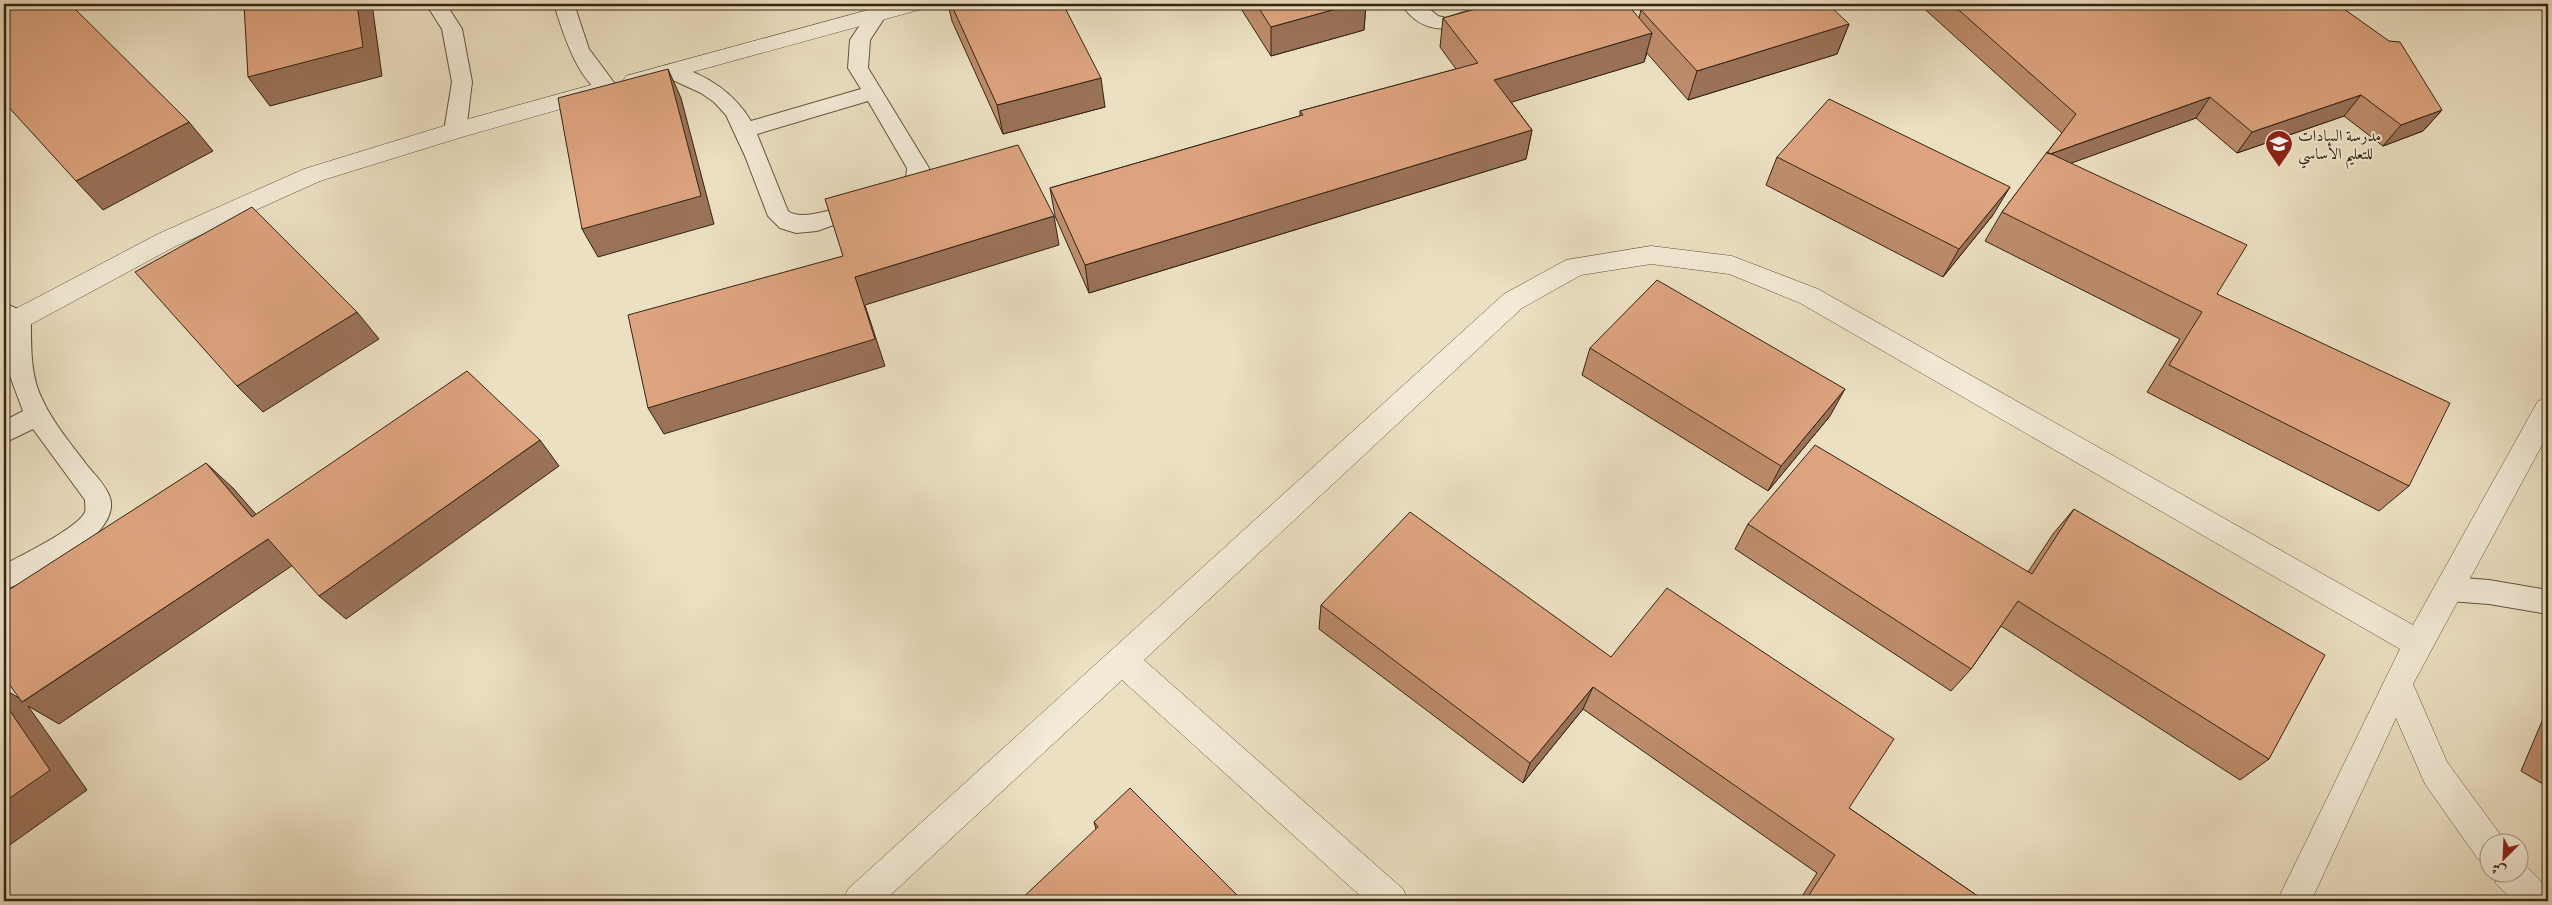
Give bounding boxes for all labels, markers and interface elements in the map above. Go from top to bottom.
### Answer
place label: مدرسة السادات للتعليم الأساسي [2298,126,2381,170]
school or university icon: مدرسة السادات للتعليم الأساسي [2264,129,2294,168]
north arrow [2480,832,2530,882]
text: ش [2489,859,2509,880]

